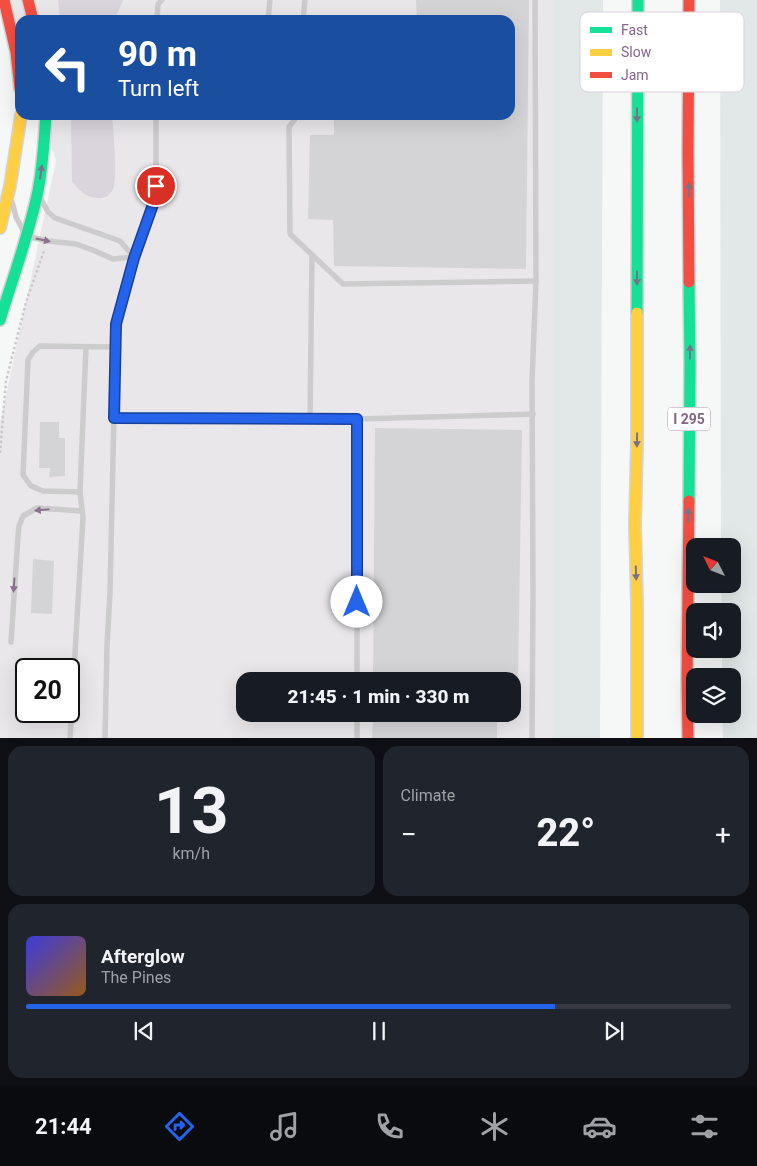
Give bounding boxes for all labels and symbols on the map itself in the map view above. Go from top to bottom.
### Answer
legend [580,12,744,92]
text: Fast [621,22,648,38]
text: Slow [621,44,652,60]
text: Jam [621,67,649,83]
one-way arrow [633,107,641,123]
one-way arrow [37,164,45,180]
pin [135,165,177,207]
one-way arrow [685,182,693,198]
one-way arrow [35,236,51,244]
one-way arrow [633,270,641,286]
one-way arrow [686,344,694,360]
road number: I 295 [668,408,710,430]
one-way arrow [633,432,641,448]
one-way arrow [33,506,49,514]
one-way arrow [684,507,692,523]
north arrow [686,538,741,592]
one-way arrow [632,565,640,581]
position arrow [330,575,382,627]
one-way arrow [10,577,18,593]
speed limit sign: 20 [15,658,80,723]

